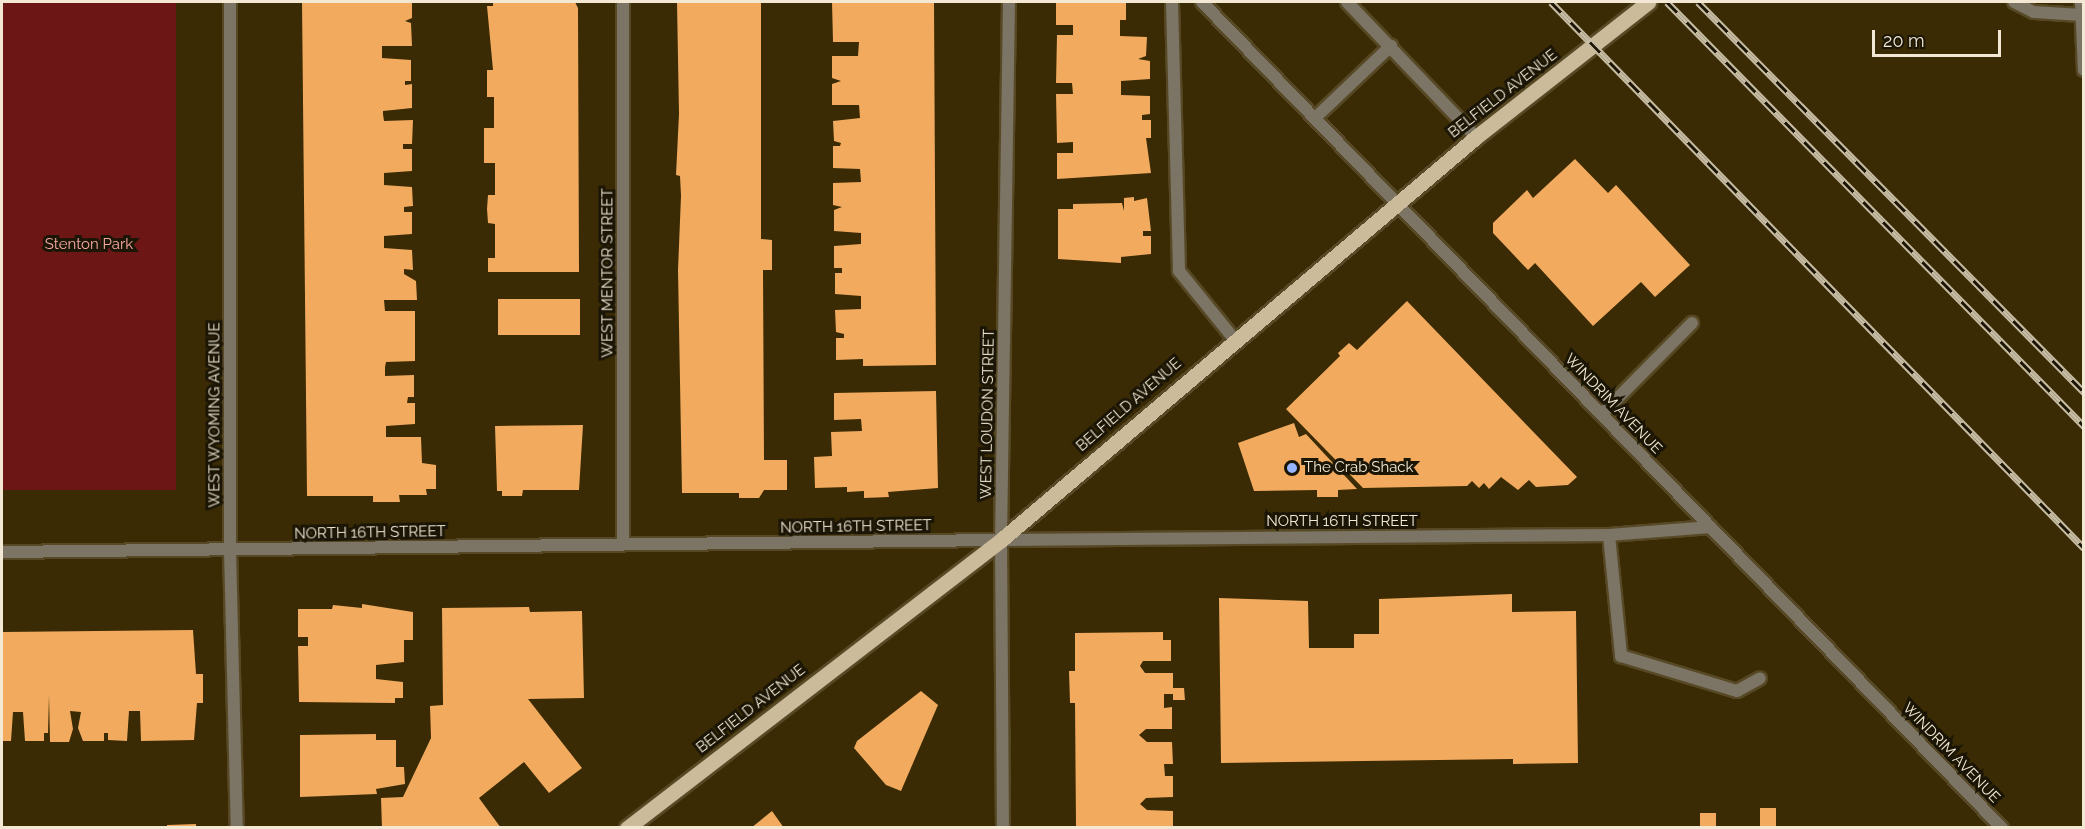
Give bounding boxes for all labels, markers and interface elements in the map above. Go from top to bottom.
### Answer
scale bar [1875,18,2004,56]
text: 20 m [1883,30,1925,51]
street label: BELFIELD AVENUE [1445,46,1561,142]
street label: WEST MENTOR STREET [599,188,617,358]
park label: Stenton Park [45,236,133,254]
street label: WEST WYOMING AVENUE [206,322,224,508]
street label: WEST LOUDON STREET [978,329,998,499]
street label: WINDRIM AVENUE [1560,350,1666,458]
street label: BELFIELD AVENUE [1073,354,1185,456]
place label: The Crab Shack [1304,459,1414,477]
marker: The Crab Shack [1285,461,1299,475]
street label: NORTH 16TH STREET [1266,513,1418,531]
street label: NORTH 16TH STREET [780,517,932,537]
street label: NORTH 16TH STREET [294,523,446,543]
street label: BELFIELD AVENUE [693,661,809,757]
street label: WINDRIM AVENUE [1898,699,2004,807]

